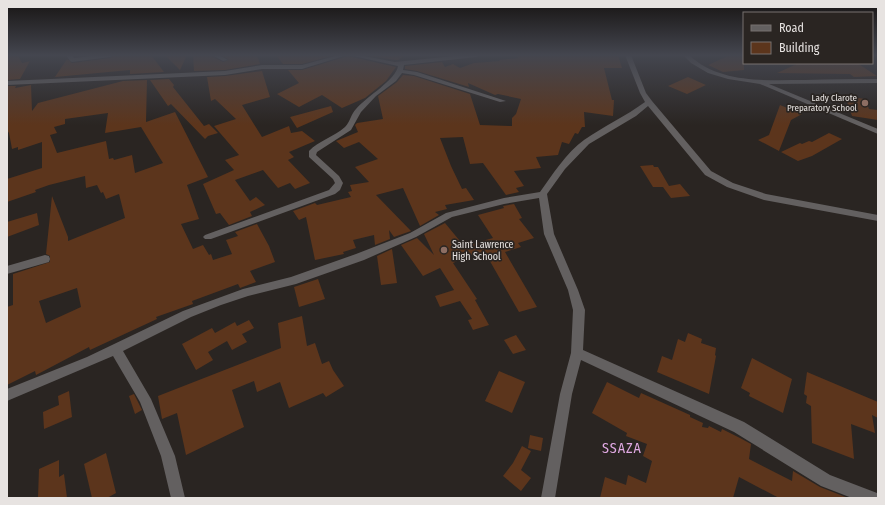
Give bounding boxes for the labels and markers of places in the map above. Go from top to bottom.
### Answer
place label: Lady Clarote Preparatory School [787,93,858,113]
marker: Lady Clarote Preparatory School [860,98,870,108]
place label: Saint Lawrence High School [452,239,514,263]
marker: Saint Lawrence High School [439,245,449,255]

